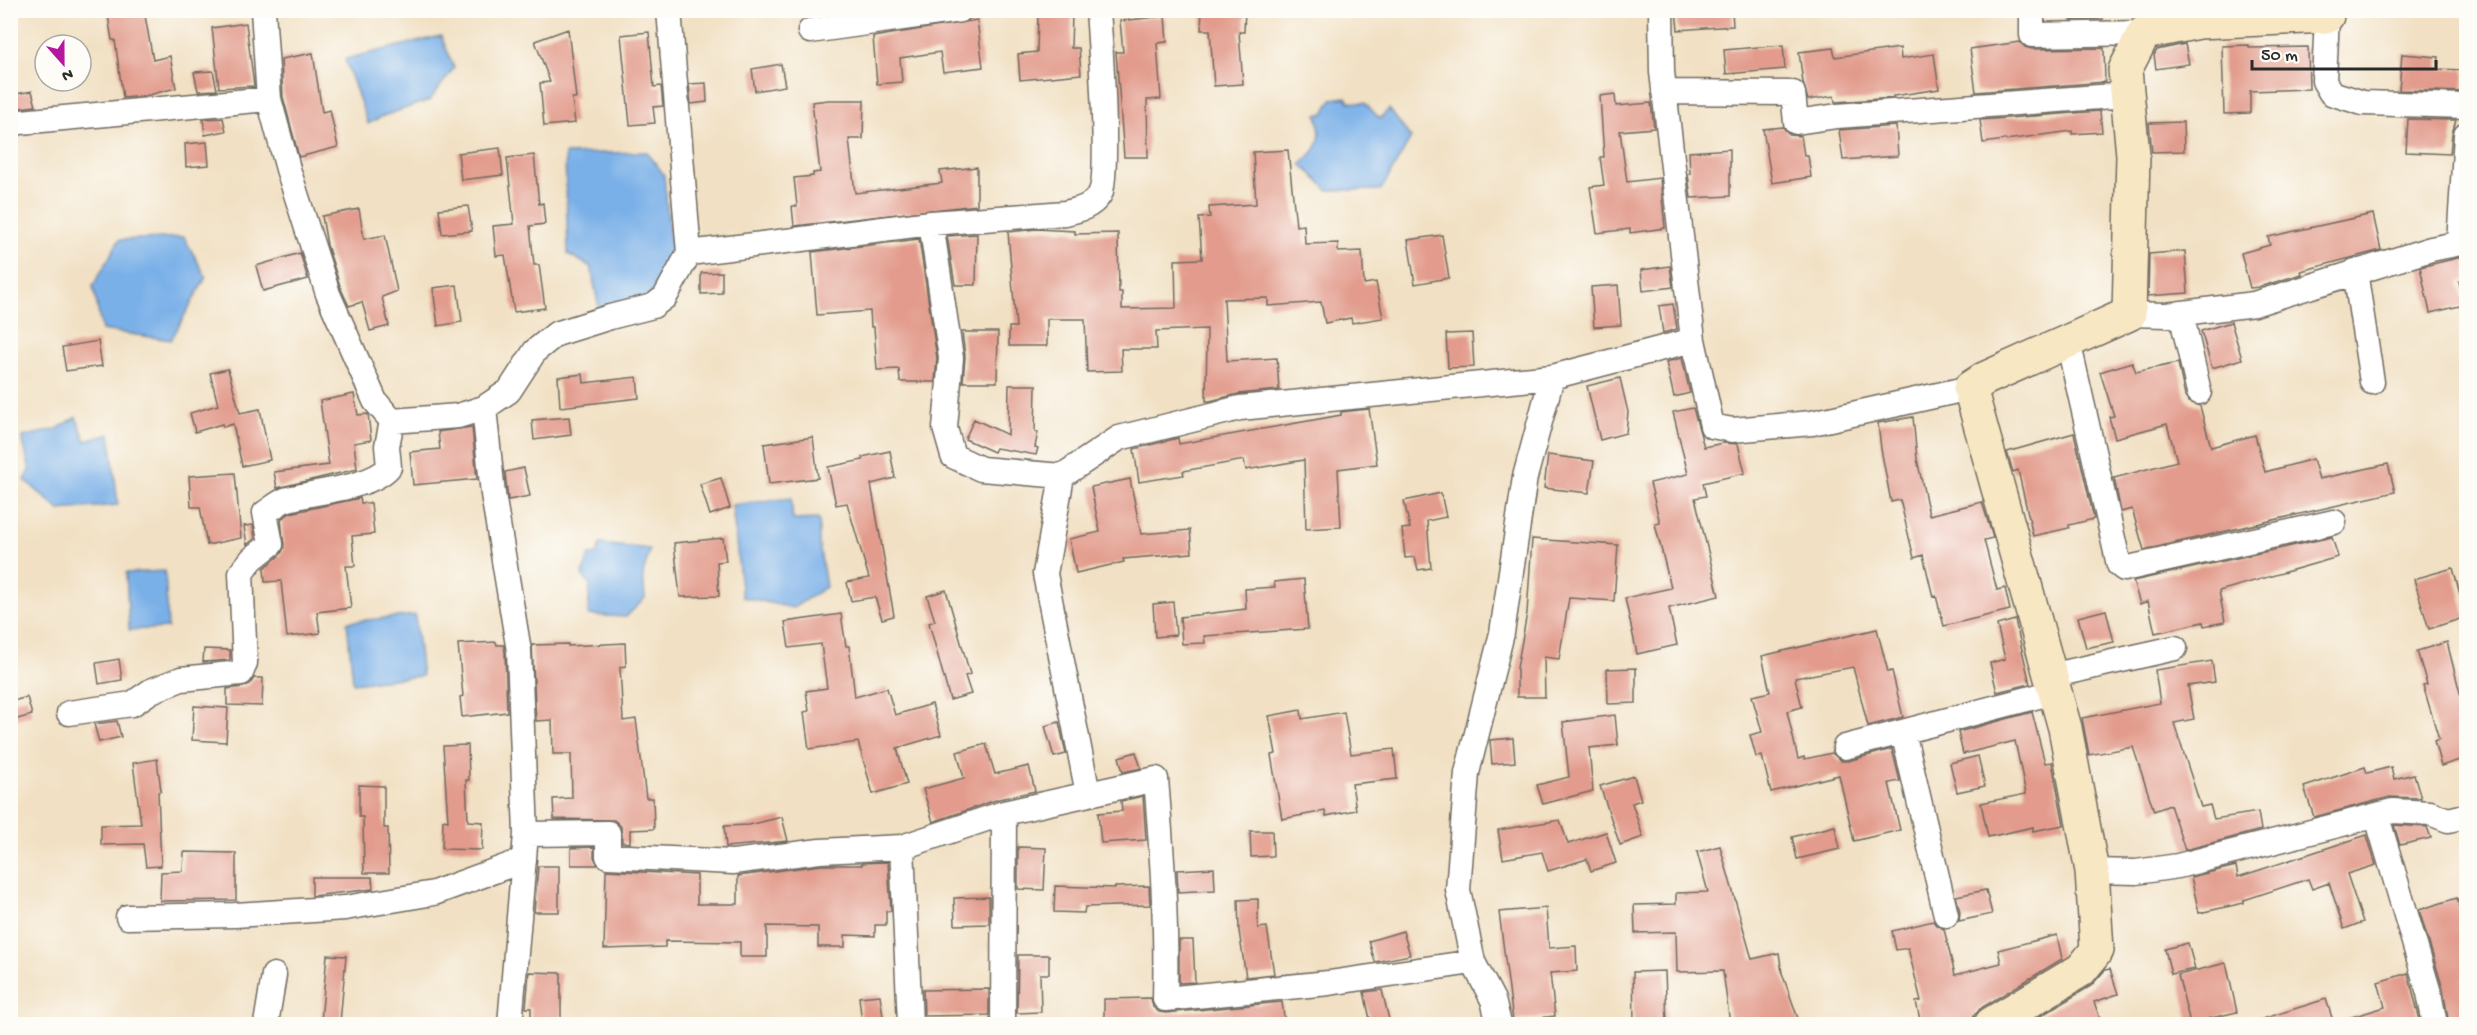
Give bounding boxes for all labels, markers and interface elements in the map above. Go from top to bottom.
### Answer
north arrow [33,33,93,93]
scale bar [2252,33,2436,71]
text: 50 m [2261,46,2298,67]
text: N [58,63,75,85]

